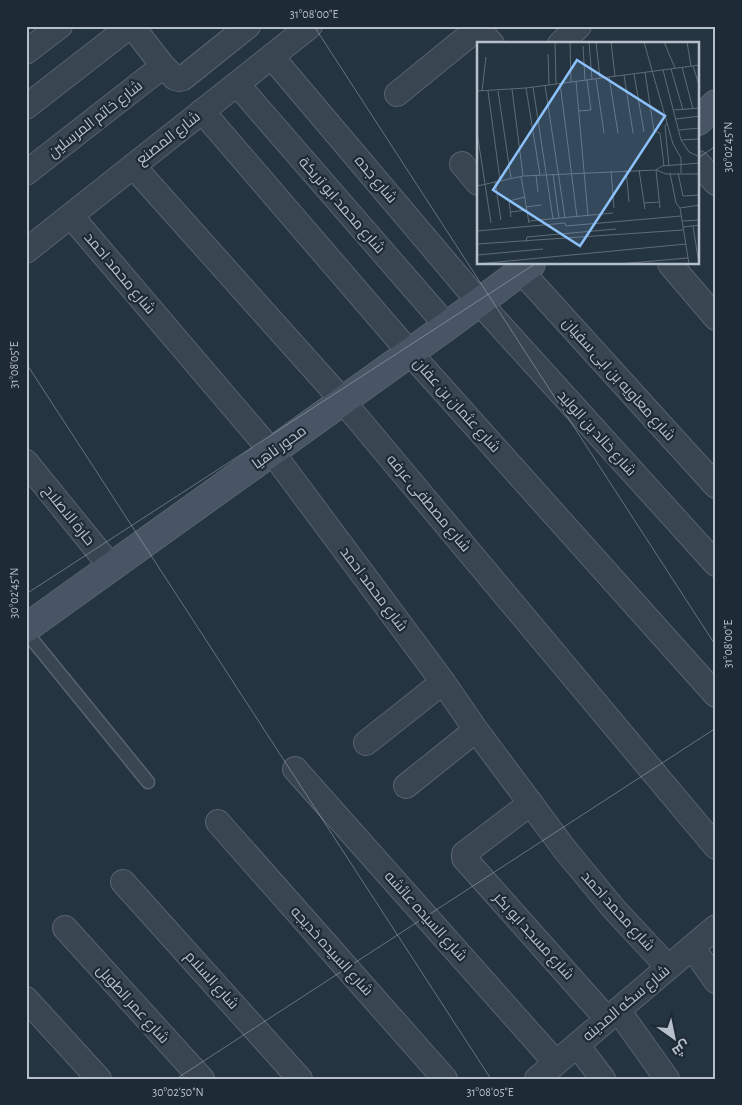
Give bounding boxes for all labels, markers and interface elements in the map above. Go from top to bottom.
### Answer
text: 31°08'00"E [290,8,338,20]
inset map [477,42,700,265]
street label: شارع خاتم المرسلين [45,77,147,163]
street label: شارع المصنع [133,108,205,170]
text: 30°02'45"N [722,122,734,172]
street label: شارع جده [349,152,400,208]
street label: شارع محمد ابو تريكة [294,154,388,258]
street label: شارع محمد احمد [79,229,159,319]
street label: شارع معاويه بن ابى سفيان [557,314,678,446]
text: 31°08'05"E [8,341,20,389]
street label: شارع عثمان بن عفان [408,354,504,458]
street label: شارع خالد بن الوليد [552,387,640,481]
street label: محور ناهيا [249,423,310,473]
street label: شارع مصطفى عرفه [381,451,474,557]
street label: حارة الاصلاح [38,482,97,550]
street label: شارع محمد احمد [335,544,411,636]
text: 30°02'45"N [8,568,20,618]
text: 31°08'00"E [722,620,734,668]
street label: شارع السيده عائشه [379,868,470,966]
street label: شارع محمد احمد [576,868,658,956]
street label: شارع مسجد ابو بكر [488,889,577,985]
street label: شارع السيده خديجه [286,903,376,1001]
street label: شارع السلام [180,948,242,1014]
street label: شارع عمر الطويل [91,961,172,1049]
street label: شارع سكه المدينه [579,962,675,1046]
north arrow [650,1012,700,1062]
text: ش [669,1036,693,1061]
text: 30°02'50"N [152,1086,204,1098]
text: 31°08'05"E [466,1086,514,1098]

